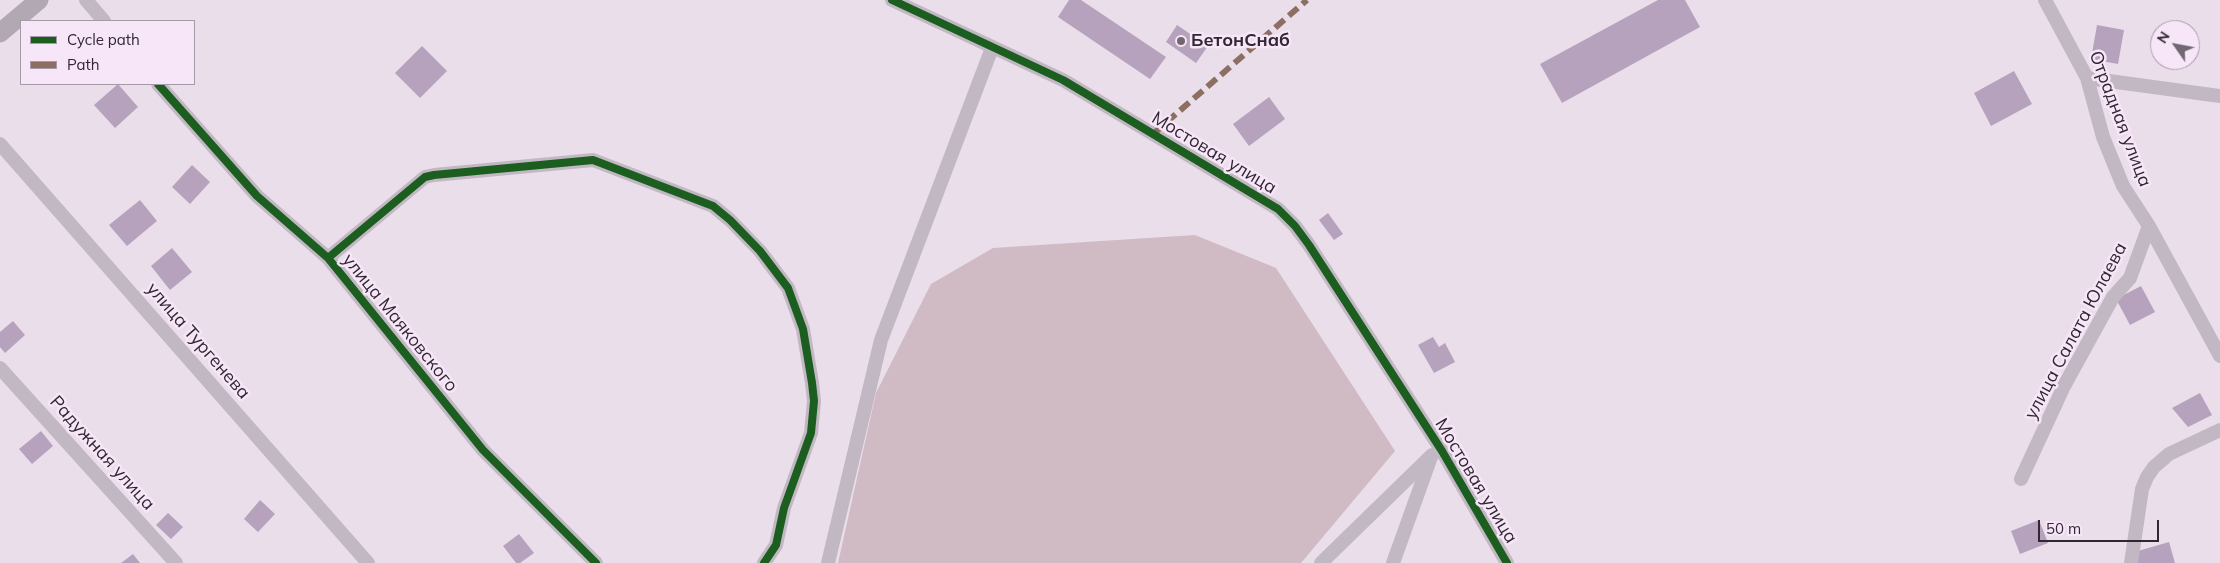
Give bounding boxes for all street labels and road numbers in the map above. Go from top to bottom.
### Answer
street label: Отрадная улица [2084,48,2156,190]
street label: Мостовая улица [1148,107,1280,199]
street label: улица Салата Юлаева [2020,239,2132,423]
street label: улица Маяковского [338,250,462,396]
street label: улица Тургенева [142,278,254,404]
street label: Радужная улица [45,391,159,515]
street label: Мостовая улица [1430,415,1522,547]

